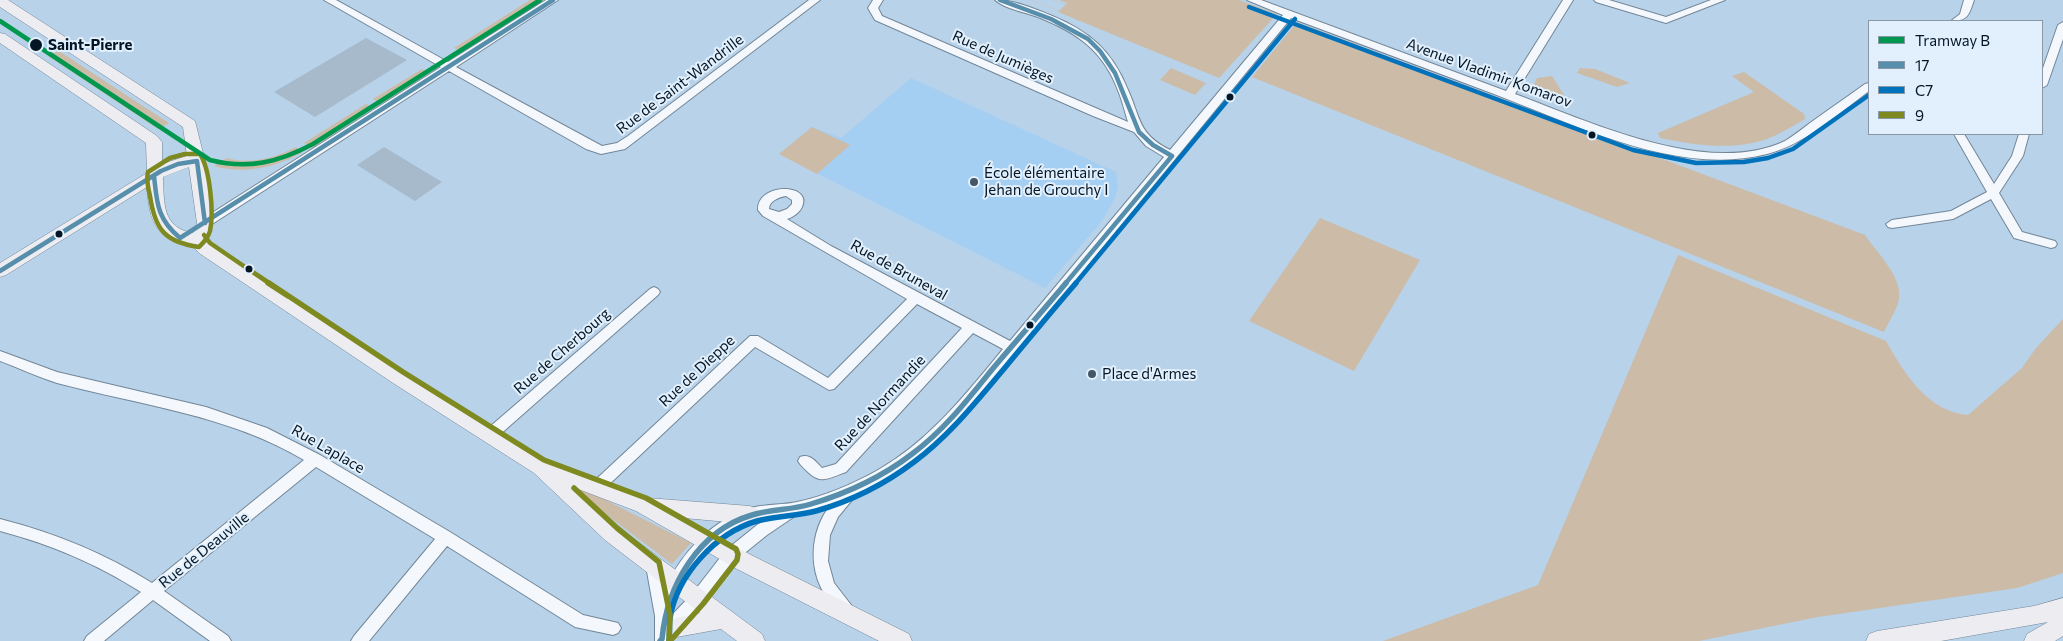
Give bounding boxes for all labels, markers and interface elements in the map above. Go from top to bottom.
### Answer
legend [1868,20,2043,135]
street label: Rue de Jumièges [950,27,1056,87]
street label: Rue de Saint-Wandrille [613,30,747,138]
text: Tramway B [1915,31,1990,49]
street label: Avenue Vladimir Komarov [1404,35,1574,111]
place label: Saint-Pierre [48,36,132,54]
marker: Saint-Pierre [28,37,44,53]
text: 17 [1915,56,1929,74]
text: C7 [1915,81,1933,99]
unlabelled marker [1225,92,1235,102]
text: 9 [1915,106,1924,124]
unlabelled marker [1587,130,1597,140]
place label: École élémentaire Jehan de Grouchy I [984,164,1108,199]
marker: École élémentaire Jehan de Grouchy I [968,176,980,188]
unlabelled marker [54,229,64,239]
street label: Rue de Bruneval [847,236,951,304]
unlabelled marker [244,264,254,274]
street label: Rue de Cherbourg [510,304,614,398]
unlabelled marker [1025,320,1035,330]
street label: Rue de Dieppe [655,331,739,411]
street label: Rue de Normandie [831,351,929,455]
place label: Place d'Armes [1102,365,1196,383]
marker: Place d'Armes [1086,368,1098,380]
street label: Rue Laplace [288,421,368,477]
street label: Rue de Deauville [155,508,253,592]

